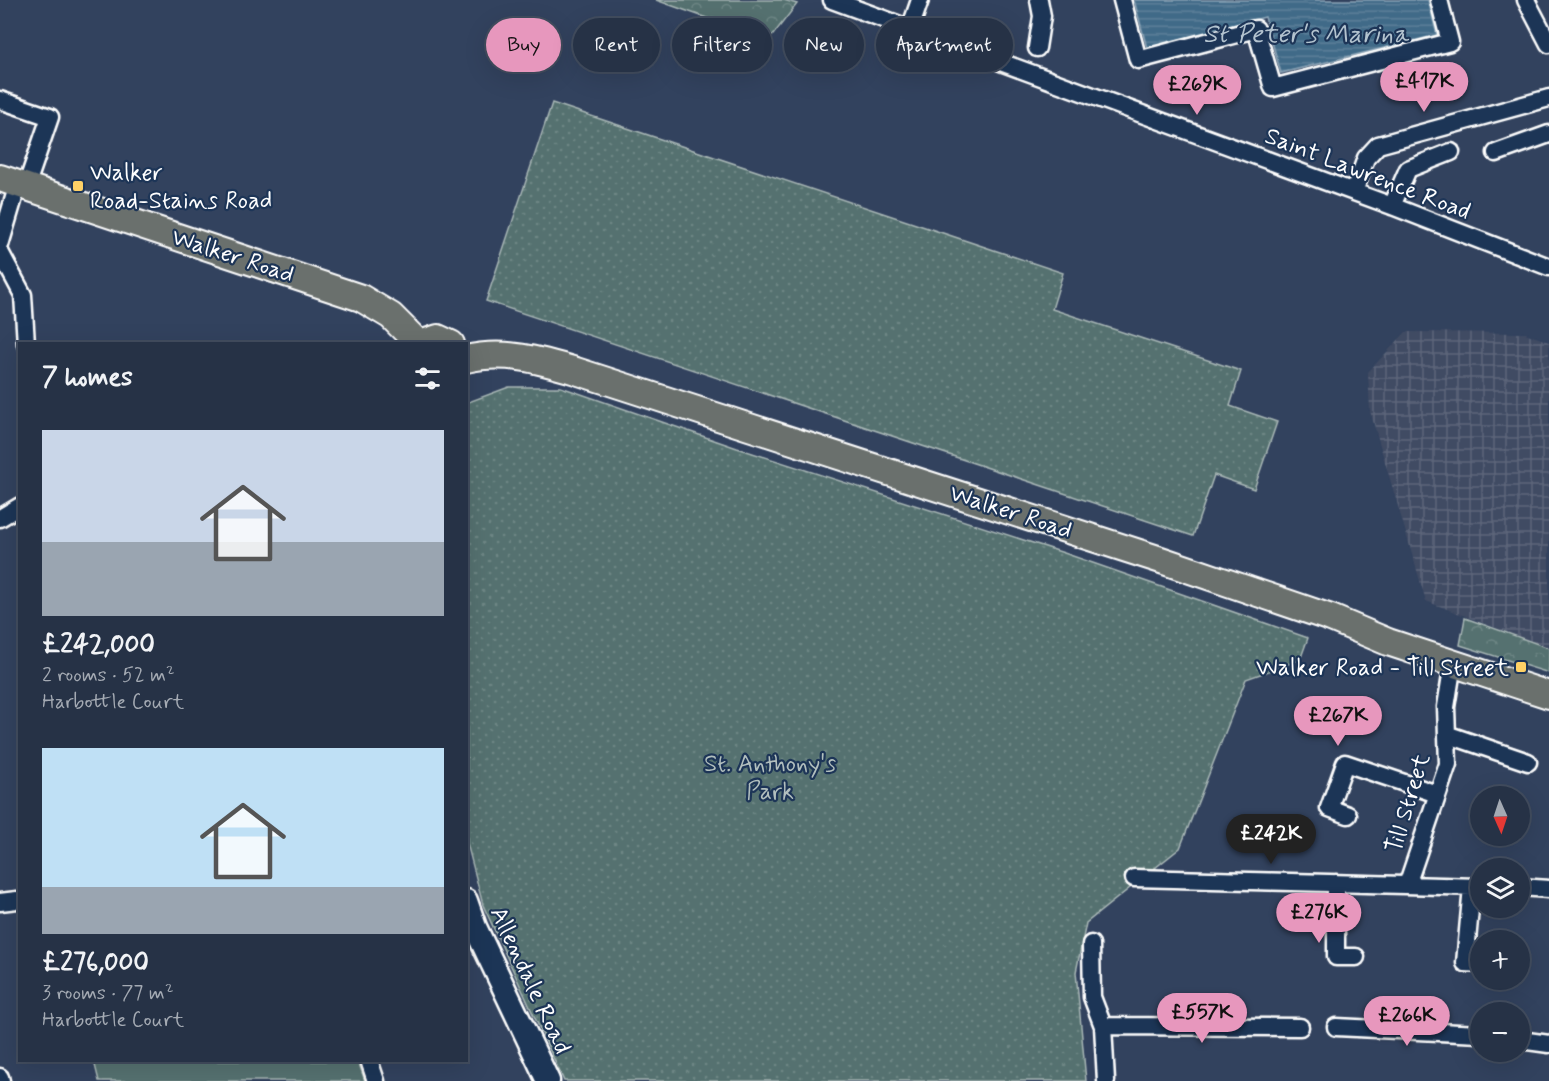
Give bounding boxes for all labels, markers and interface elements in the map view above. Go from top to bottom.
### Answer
chip: Buy [486,18,561,72]
chip: Rent [573,18,660,72]
chip: Filters [672,18,772,72]
chip: New [784,18,864,72]
chip: Apartment [876,18,1013,72]
water label: St Peter's Marina [1203,18,1410,52]
pin: £417K [1382,62,1466,113]
pin: £269K [1155,65,1239,116]
text: £417K [1394,68,1454,95]
text: £269K [1167,71,1227,98]
street label: Saint Lawrence Road [1260,121,1475,228]
place label: Walker Road-Stains Road [90,158,272,217]
marker: Walker Road-Stains Road [71,179,85,193]
street label: Walker Road [167,222,298,291]
text: 7 homes [42,361,133,395]
icon: filters [411,362,444,395]
icon: home [189,469,297,577]
street label: Walker Road [945,478,1076,547]
text: £242,000 [42,628,155,662]
place label: Walker Road - Till Street [1256,653,1509,684]
marker: Walker Road - Till Street [1514,660,1528,674]
text: 2 rooms · 52 m² [42,662,175,689]
text: Harbottle Court [42,689,184,716]
pin: £267K [1296,696,1380,747]
text: £267K [1308,702,1368,729]
park label: St. Anthony's Park [704,749,837,808]
street label: Till Street [1379,750,1438,857]
north arrow [1470,786,1530,846]
map controls [1470,786,1530,1062]
icon: home [189,787,297,895]
pin: £242K [1229,814,1313,865]
text: £242K [1240,820,1302,847]
button: layers [1470,858,1530,918]
pin: £276K [1277,893,1361,944]
text: £276K [1290,899,1348,926]
street label: Allendale Road [482,902,577,1059]
button: + [1470,930,1530,990]
text: £276,000 [42,946,149,980]
text: 3 rooms · 77 m² [42,980,174,1007]
pin: £557K [1160,993,1244,1044]
pin: £266K [1365,996,1449,1047]
text: £557K [1171,999,1233,1026]
text: £266K [1378,1002,1436,1029]
button: − [1470,1002,1530,1062]
text: Harbottle Court [42,1007,184,1034]

